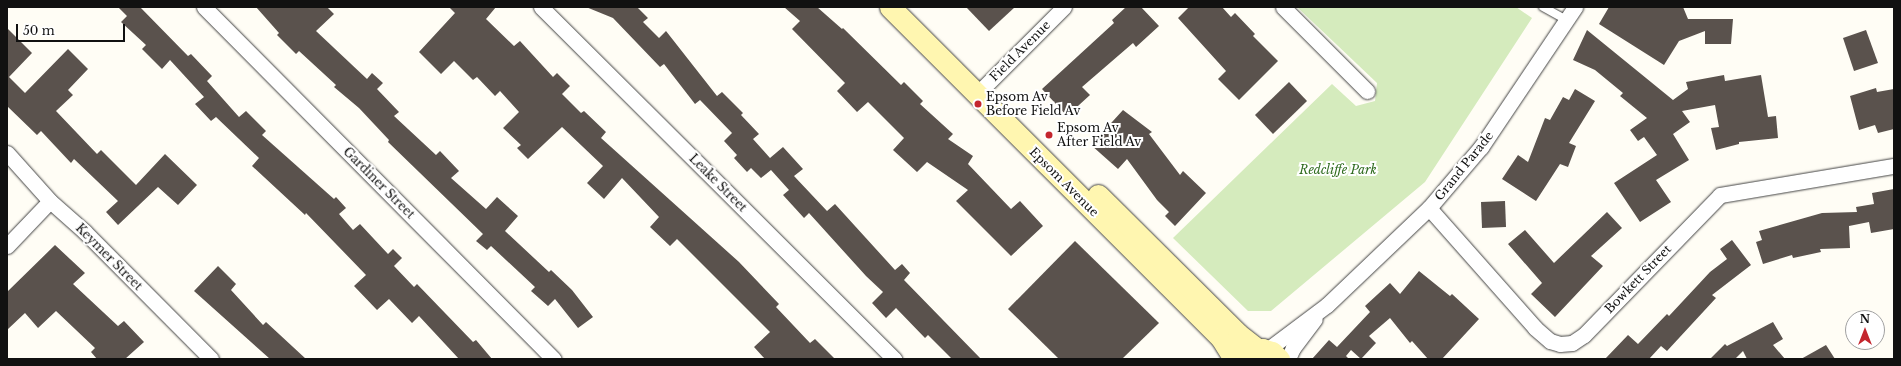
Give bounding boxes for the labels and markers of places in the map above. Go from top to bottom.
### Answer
place label: Epsom Av Before Field Av [986,90,1081,118]
marker: Epsom Av Before Field Av [973,99,983,109]
place label: Epsom Av After Field Av [1057,121,1142,149]
marker: Epsom Av After Field Av [1044,130,1054,140]

